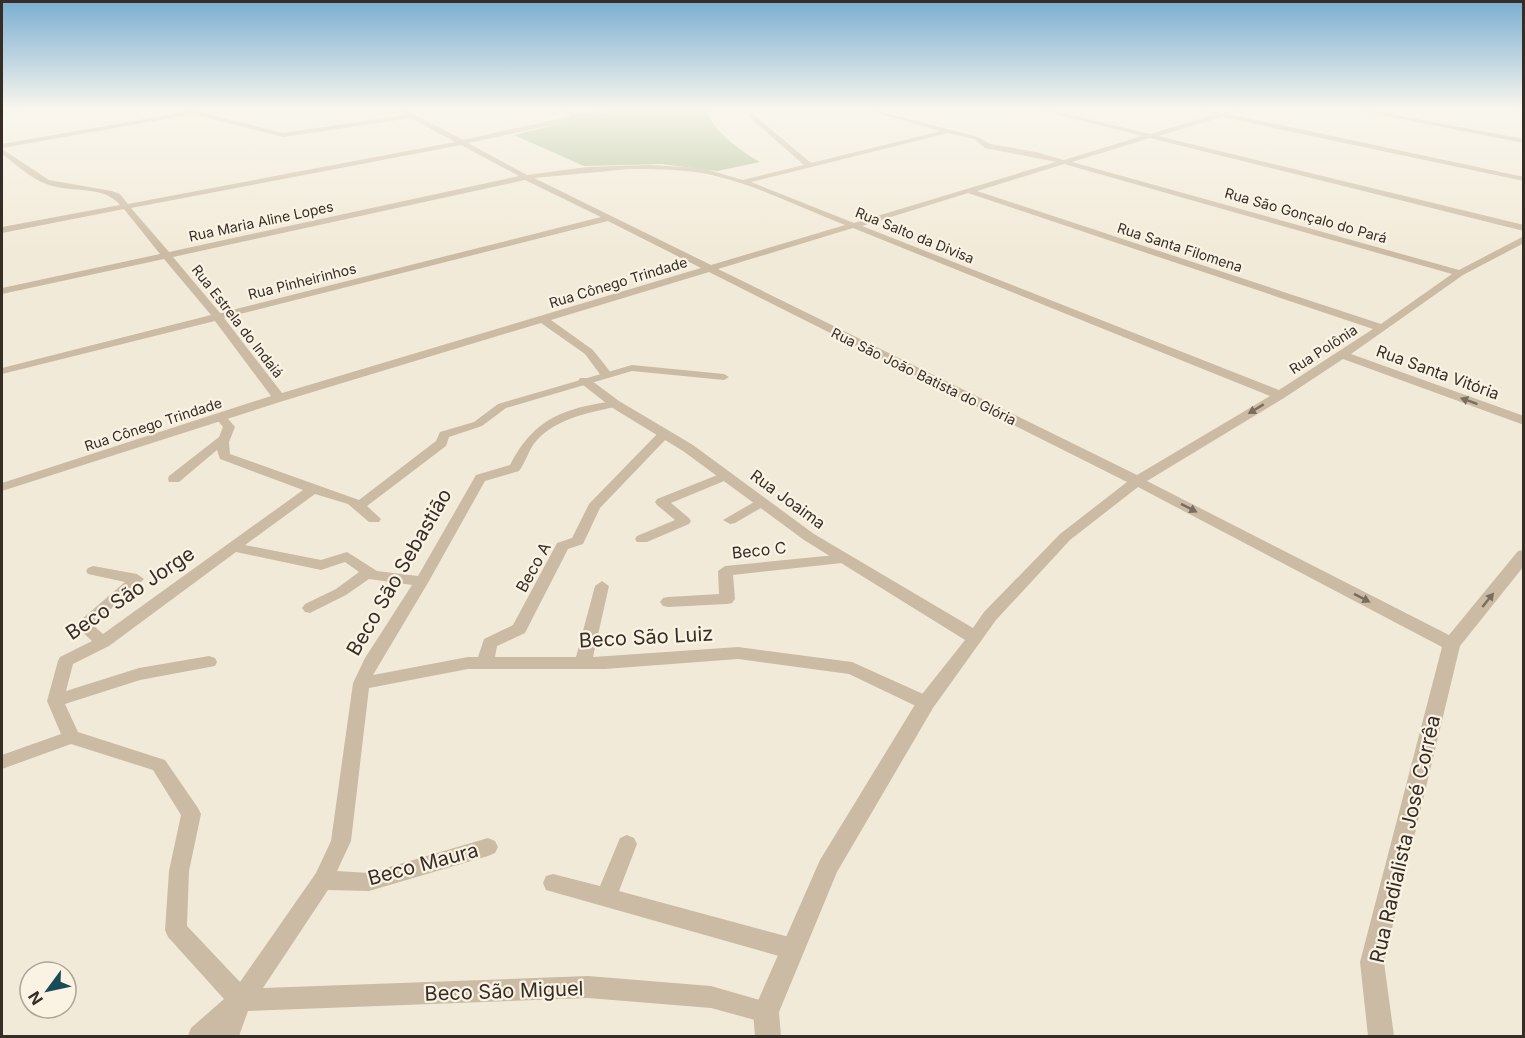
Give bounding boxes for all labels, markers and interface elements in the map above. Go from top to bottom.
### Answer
street label: Rua São Gonçalo do Pará [1223,184,1389,246]
street label: Rua Maria Aline Lopes [187,197,335,245]
street label: Rua Salto da Divisa [853,203,977,267]
street label: Rua Santa Filomena [1115,219,1245,275]
street label: Rua Cônego Trindade [547,253,689,311]
street label: Rua Pinheirinhos [246,259,358,303]
street label: Rua Estrela do Indaiá [189,261,287,381]
street label: Rua Polônia [1286,321,1360,377]
street label: Rua São João Batista do Glória [829,324,1019,428]
street label: Rua Santa Vitória [1374,340,1502,404]
street label: Rua Cônego Trindade [82,394,224,454]
one-way arrow [1459,395,1477,405]
one-way arrow [1248,404,1264,415]
street label: Rua Joaima [747,465,829,533]
street label: Beco São Sebastião [341,484,457,660]
one-way arrow [1181,503,1198,513]
street label: Beco C [731,537,787,563]
street label: Beco A [511,539,555,595]
street label: Beco São Jorge [61,541,199,645]
one-way arrow [1481,592,1493,607]
one-way arrow [1354,593,1371,602]
street label: Beco São Luiz [578,621,714,653]
street label: Rua Radialista José Corrêa [1365,713,1445,965]
street label: Beco Maura [365,838,481,890]
north arrow [18,960,78,1020]
street label: Beco São Miguel [424,976,584,1006]
text: N [24,988,47,1009]

